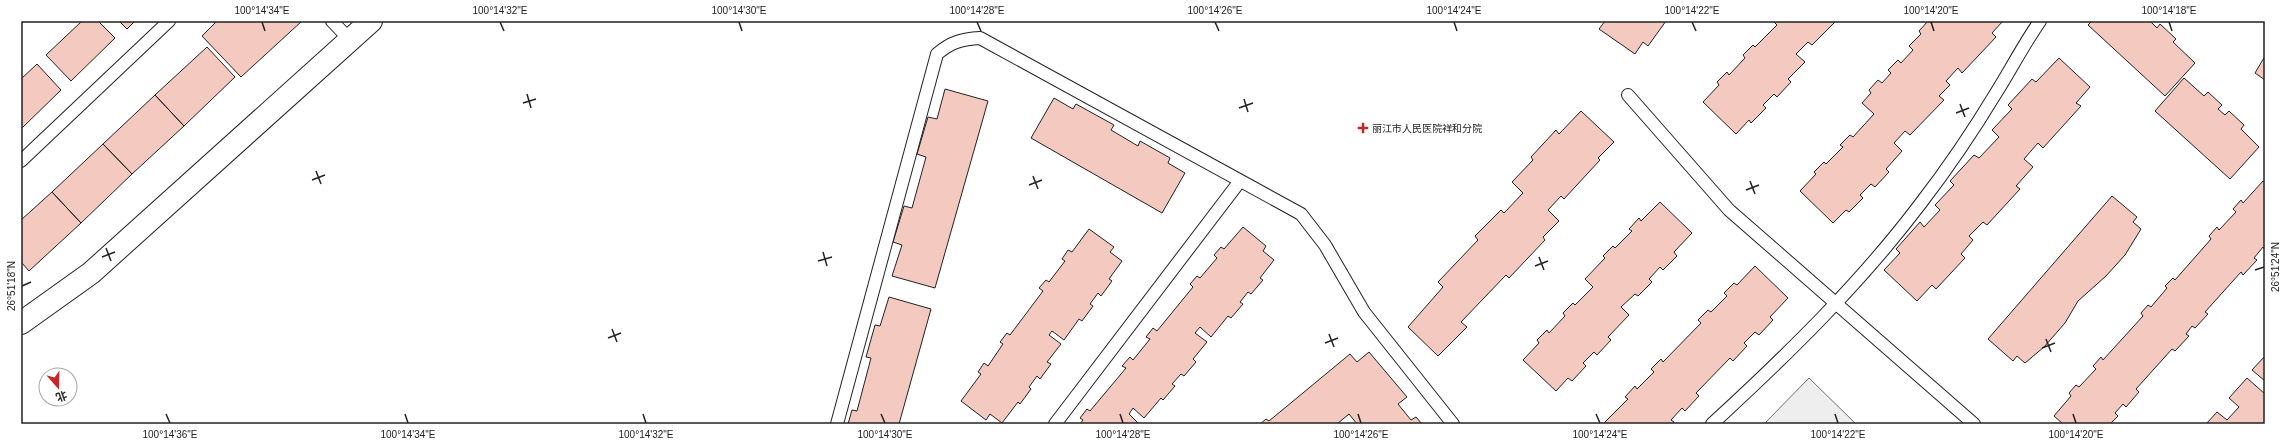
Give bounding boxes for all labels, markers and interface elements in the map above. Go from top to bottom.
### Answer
text: 100°14'34"E [234,5,290,16]
text: 100°14'32"E [472,5,528,16]
text: 100°14'30"E [711,5,767,16]
text: 100°14'28"E [949,5,1005,16]
text: 100°14'26"E [1187,5,1243,16]
text: 100°14'24"E [1426,5,1482,16]
text: 100°14'22"E [1664,5,1720,16]
text: 100°14'20"E [1903,5,1959,16]
text: 100°14'18"E [2141,5,2197,16]
marker: 丽江市人民医院祥和分院 [1357,122,1369,134]
place label: 丽江市人民医院祥和分院 [1372,123,1482,134]
text: 26°51'24"N [2270,242,2281,292]
text: 26°51'18"N [6,261,17,311]
north arrow [38,367,78,407]
text: 北 [54,389,69,404]
text: 100°14'36"E [142,429,198,440]
text: 100°14'34"E [380,429,436,440]
text: 100°14'32"E [618,429,674,440]
text: 100°14'30"E [857,429,913,440]
text: 100°14'28"E [1095,429,1151,440]
text: 100°14'26"E [1333,429,1389,440]
text: 100°14'24"E [1572,429,1628,440]
text: 100°14'22"E [1810,429,1866,440]
text: 100°14'20"E [2048,429,2104,440]

